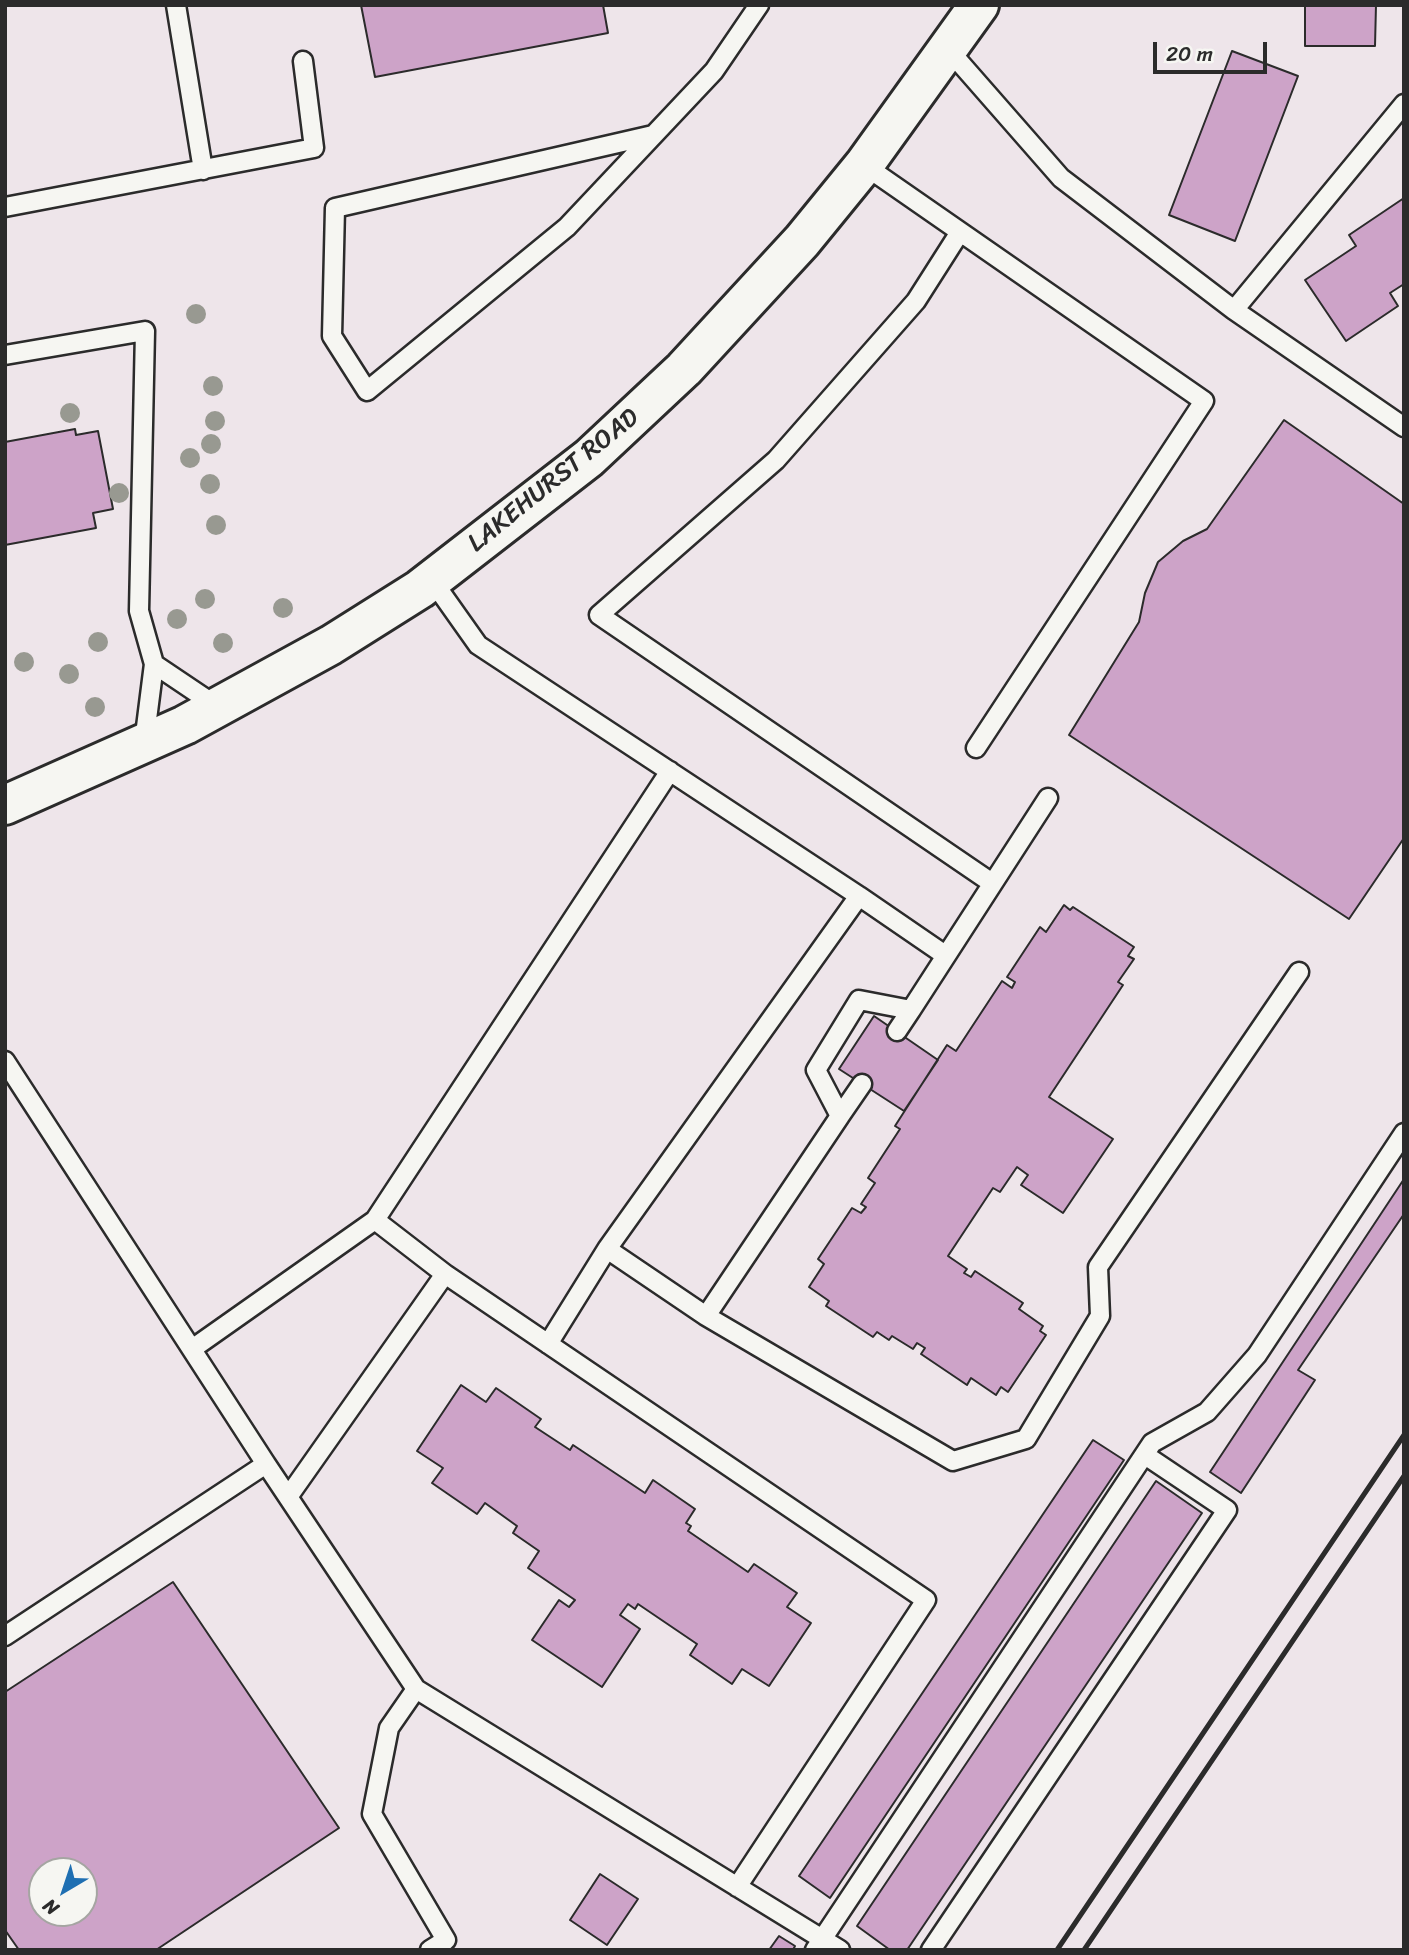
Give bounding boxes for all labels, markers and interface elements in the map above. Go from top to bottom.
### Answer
scale bar [1157,28,1271,72]
text: 20 m [1166,35,1213,73]
street label: LAKEHURST ROAD [462,402,646,560]
north arrow [28,1857,98,1927]
text: N [35,1890,66,1924]

